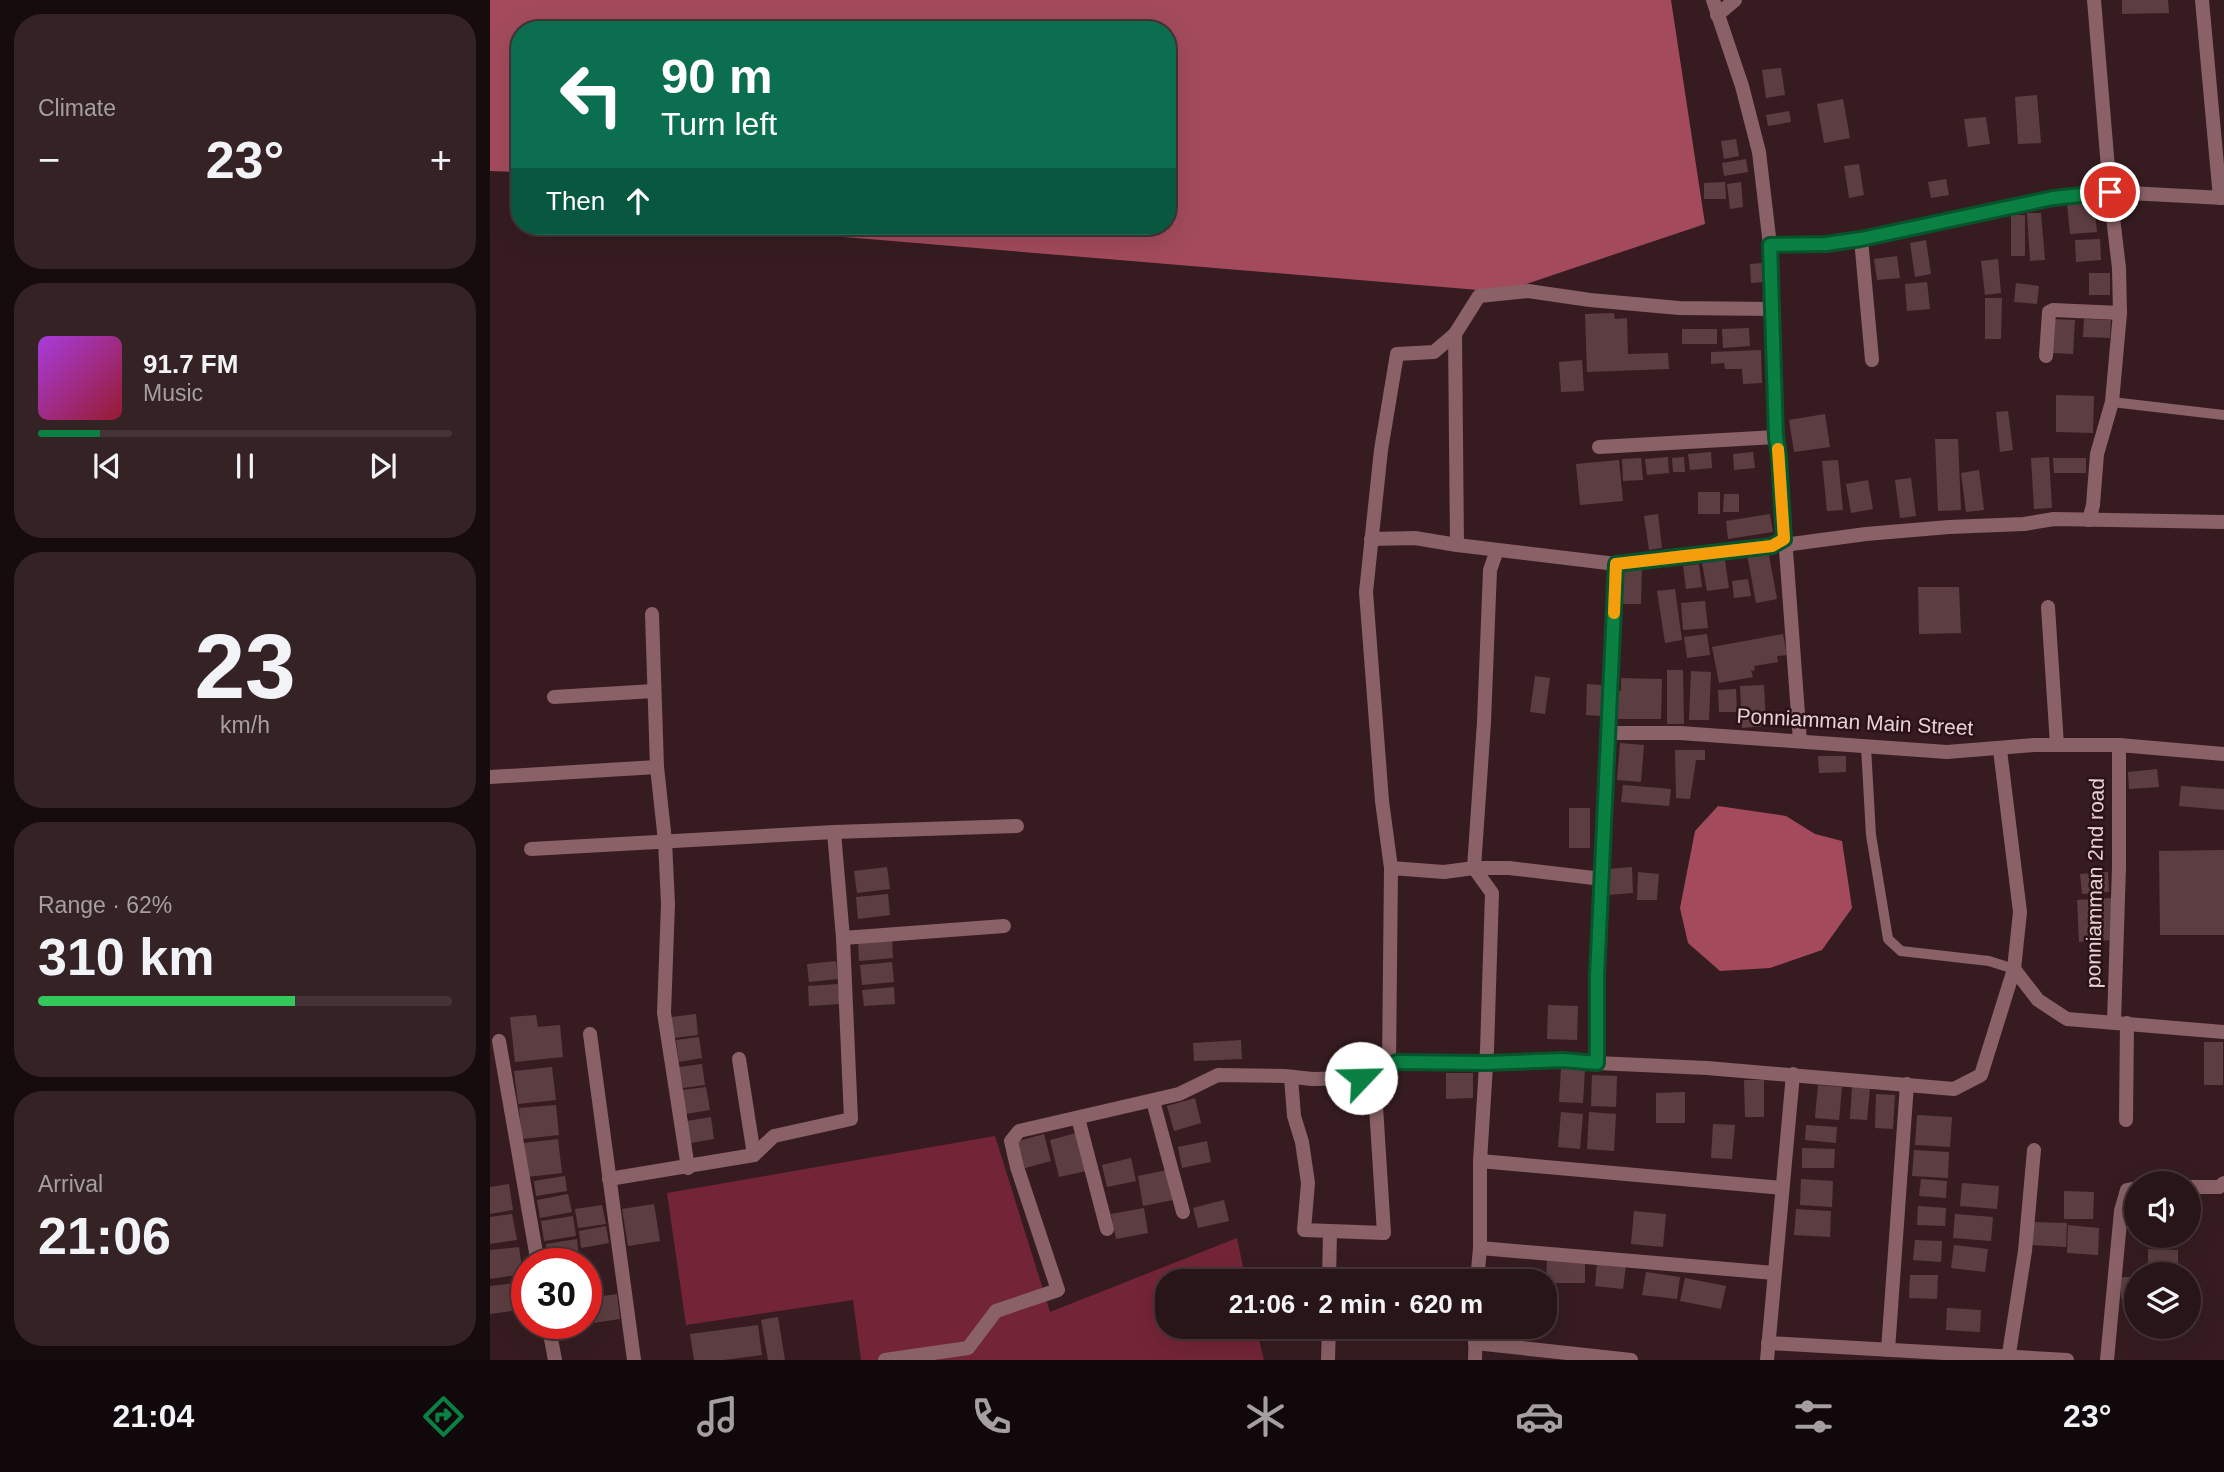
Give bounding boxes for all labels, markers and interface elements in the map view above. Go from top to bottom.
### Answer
icon: left [546,49,637,140]
text: 90 m [661,49,773,103]
text: Climate [38,95,116,121]
text: Turn left [661,106,777,142]
text: 23° [206,131,284,189]
text: − [38,139,60,181]
text: + [430,139,452,181]
pin [2080,162,2140,222]
icon: arrive [2091,173,2129,211]
icon: ahead [619,182,657,220]
text: Then [546,186,605,216]
text: 91.7 FM [143,349,238,379]
text: Music [143,380,203,406]
icon: previous [88,447,126,485]
icon: pause [226,447,264,485]
icon: next [364,447,402,485]
text: 23 [194,616,296,717]
street label: Ponniamman Main Street [1736,704,1974,739]
text: km/h [220,712,270,738]
street label: ponniamman 2nd road [2081,778,2108,988]
text: Range · 62% [38,892,172,918]
text: 310 km [38,928,214,986]
position arrow [1324,1041,1398,1115]
text: Arrival [38,1171,103,1197]
map controls [2124,1171,2201,1339]
button: sound [2124,1171,2201,1248]
text: 21:06 [38,1207,171,1265]
speed limit sign: 30 [511,1248,602,1339]
button: layers [2124,1262,2201,1339]
text: 21:06 · 2 min · 620 m [1229,1289,1483,1319]
icon: directions [419,1392,468,1441]
icon: music [693,1392,742,1441]
icon: phone [967,1392,1016,1441]
icon: climate [1241,1392,1290,1441]
icon: car [1515,1392,1564,1441]
icon: filters [1789,1392,1838,1441]
text: 21:04 [112,1398,194,1434]
text: 23° [2063,1398,2112,1434]

